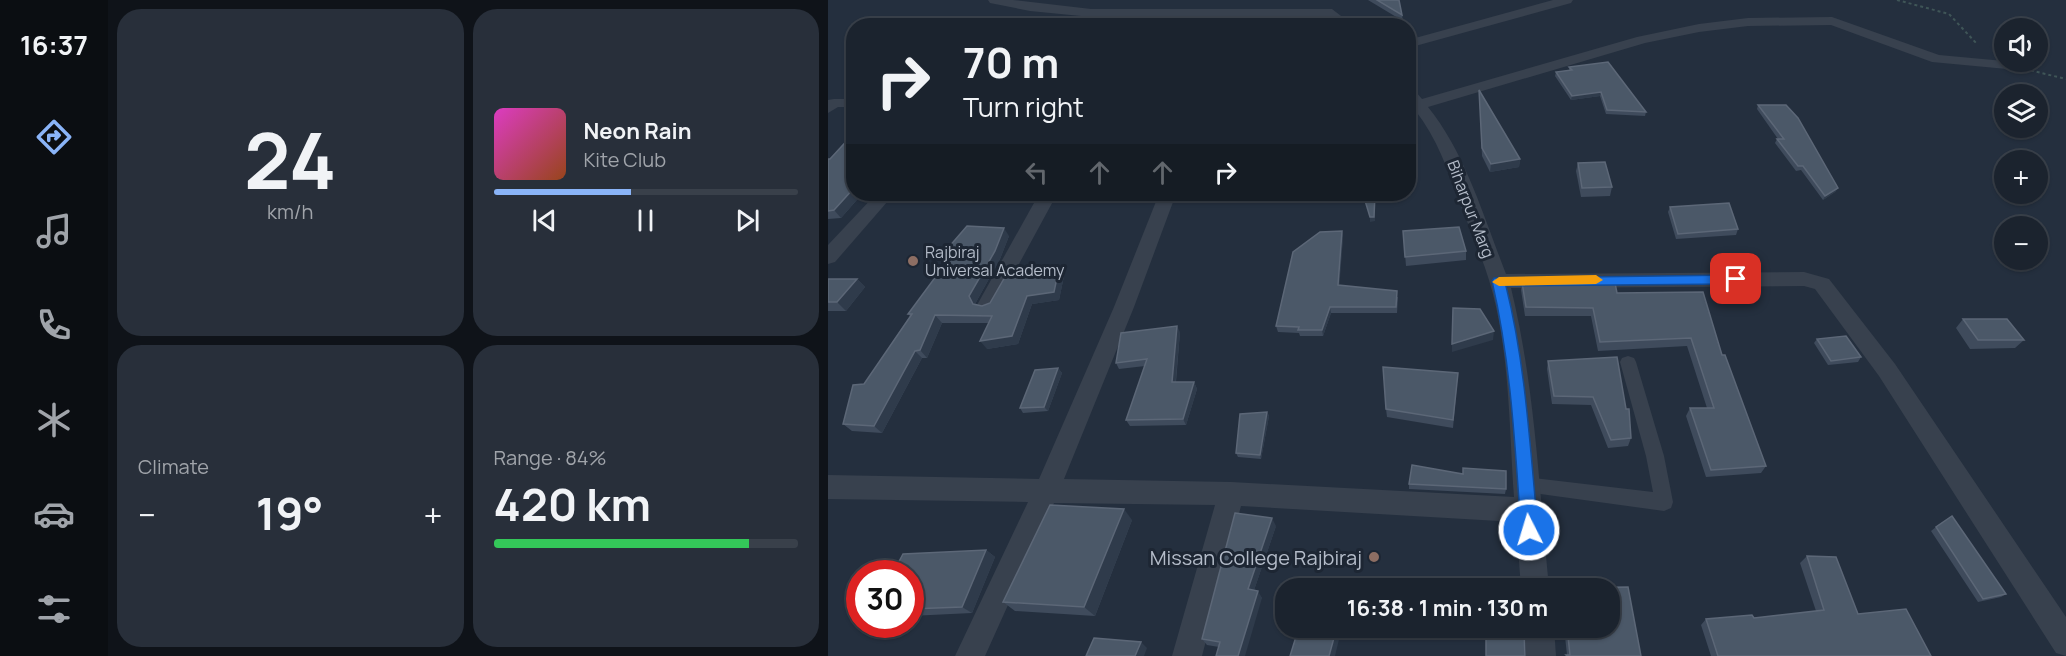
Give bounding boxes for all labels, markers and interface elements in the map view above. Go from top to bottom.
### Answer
map controls [1994,18,2048,270]
button: sound [1994,18,2048,72]
text: 16:37 [20,26,88,63]
text: 70 m [963,33,1059,91]
icon: right [864,42,942,120]
button: layers [1994,84,2048,138]
text: Turn right [963,88,1084,125]
text: 24 [244,106,336,212]
icon: directions [33,116,75,158]
text: Neon Rain [584,116,691,146]
text: Kite Club [584,146,666,173]
button: + [1994,150,2048,204]
icon: left [1020,156,1053,189]
icon: ahead [1083,156,1116,189]
icon: ahead [1146,156,1179,189]
icon: right [1209,156,1242,189]
street label: Biharpur Marg [1442,157,1500,261]
text: km/h [267,198,314,225]
icon: previous [528,204,561,237]
icon: pause [629,204,662,237]
icon: next [731,204,764,237]
icon: music [33,210,75,252]
button: − [1994,216,2048,270]
place label: Rajbiraj Universal Academy [925,241,1065,281]
pin [1710,253,1761,304]
marker: Rajbiraj Universal Academy [906,254,920,268]
icon: arrive [1719,262,1752,295]
icon: phone [33,304,75,346]
icon: climate [33,399,75,441]
text: Range · 84% [494,444,607,471]
text: Climate [138,453,209,480]
text: 420 km [494,473,651,535]
text: 19° [256,482,324,544]
text: − [138,492,156,537]
text: + [423,492,442,537]
icon: car [33,493,75,535]
position arrow [1497,498,1561,562]
place label: Missan College Rajbiraj [1150,544,1362,571]
marker: Missan College Rajbiraj [1367,550,1381,564]
speed limit sign: 30 [846,560,924,638]
icon: filters [33,588,75,630]
text: 16:38 · 1 min · 130 m [1347,593,1548,623]

